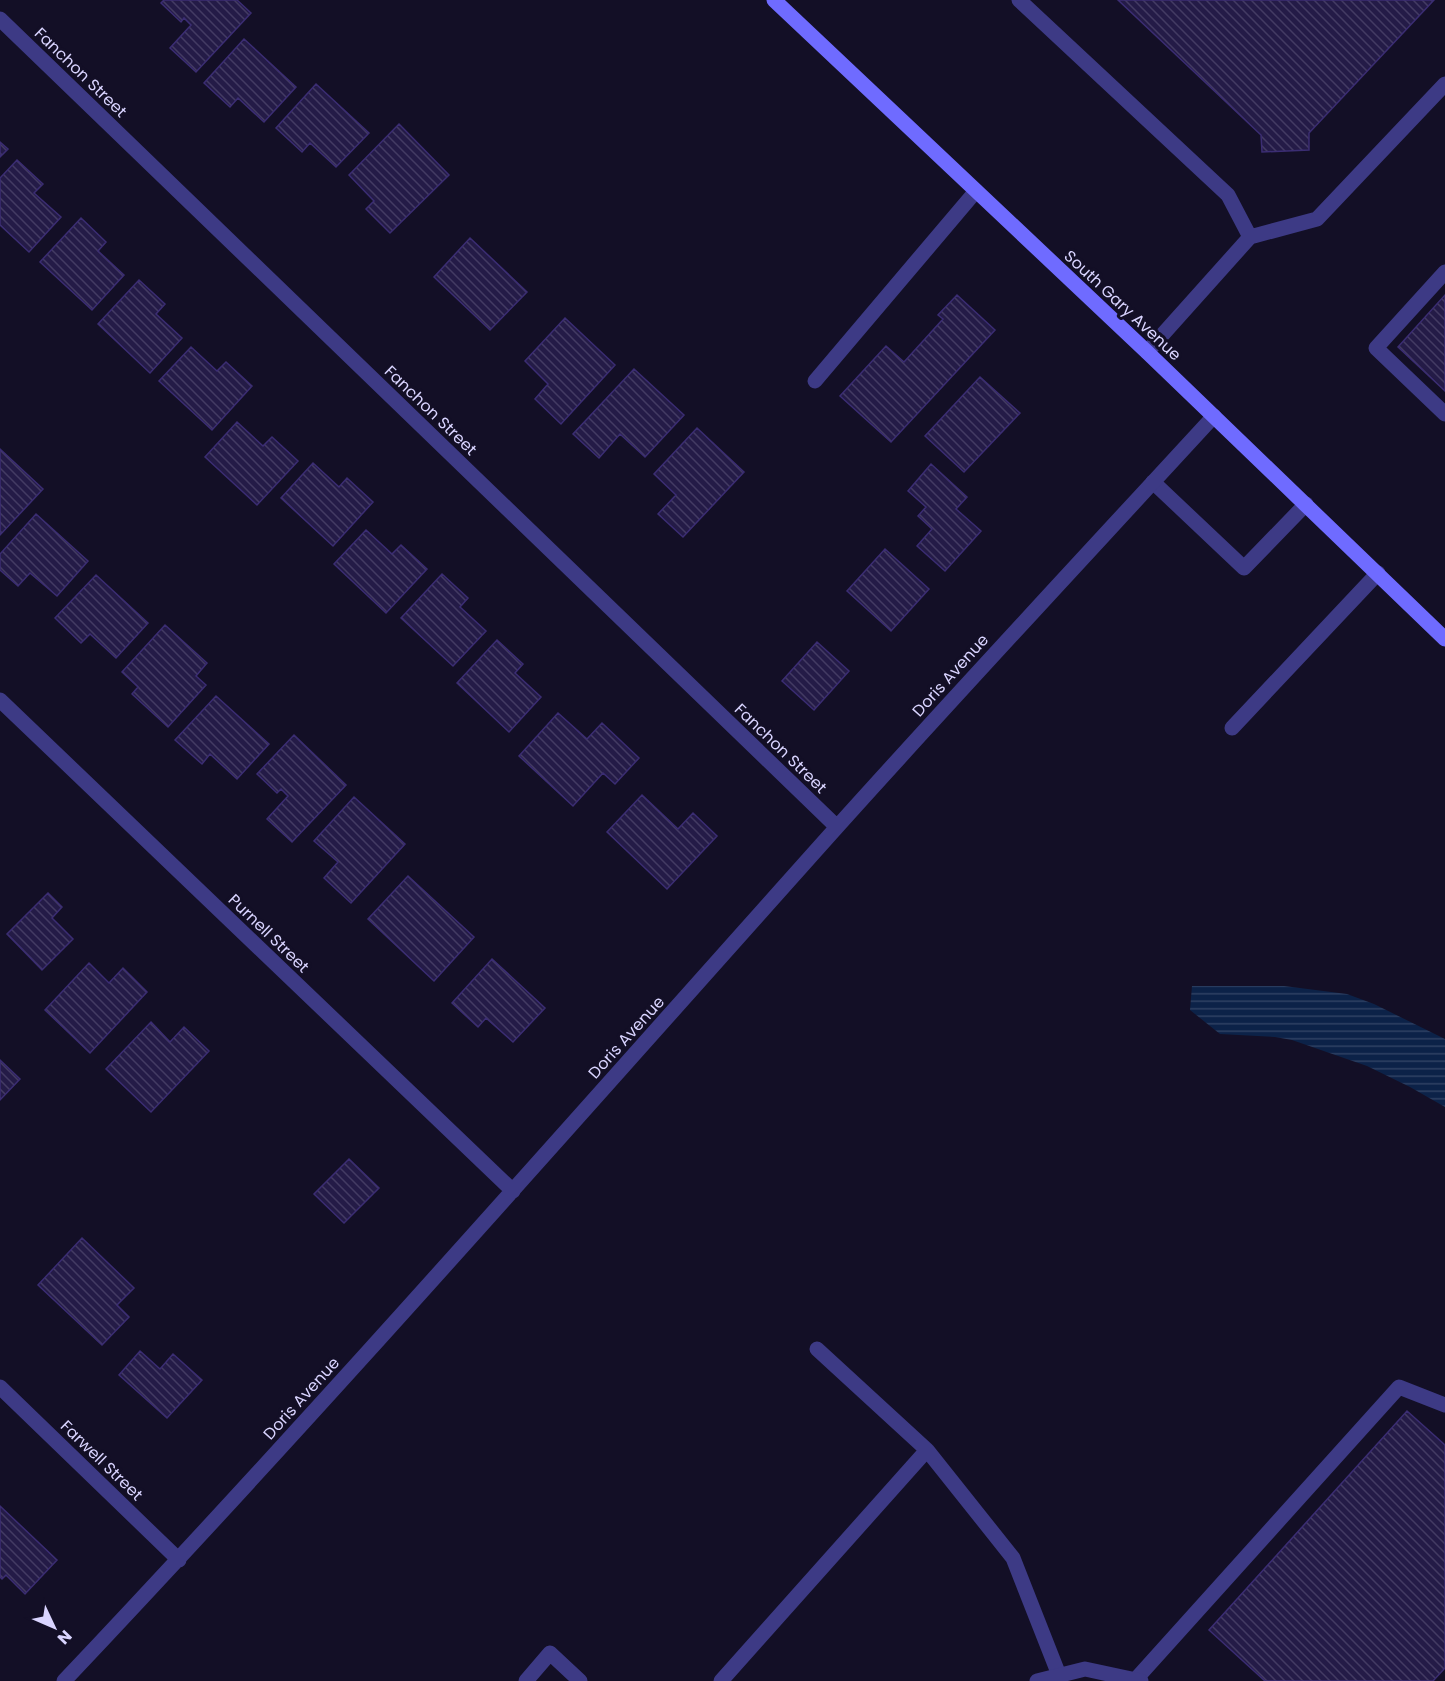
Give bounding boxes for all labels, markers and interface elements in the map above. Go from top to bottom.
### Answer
street label: Fanchon Street [29,22,132,123]
street label: South Gary Avenue [1059,245,1186,366]
street label: Fanchon Street [379,360,482,461]
street label: Doris Avenue [907,629,994,722]
street label: Fanchon Street [729,698,832,799]
street label: Purnell Street [223,889,314,978]
street label: Doris Avenue [583,991,670,1084]
street label: Doris Avenue [258,1352,345,1445]
street label: Farwell Street [55,1415,148,1506]
north arrow [24,1597,84,1657]
text: N [52,1625,77,1649]

